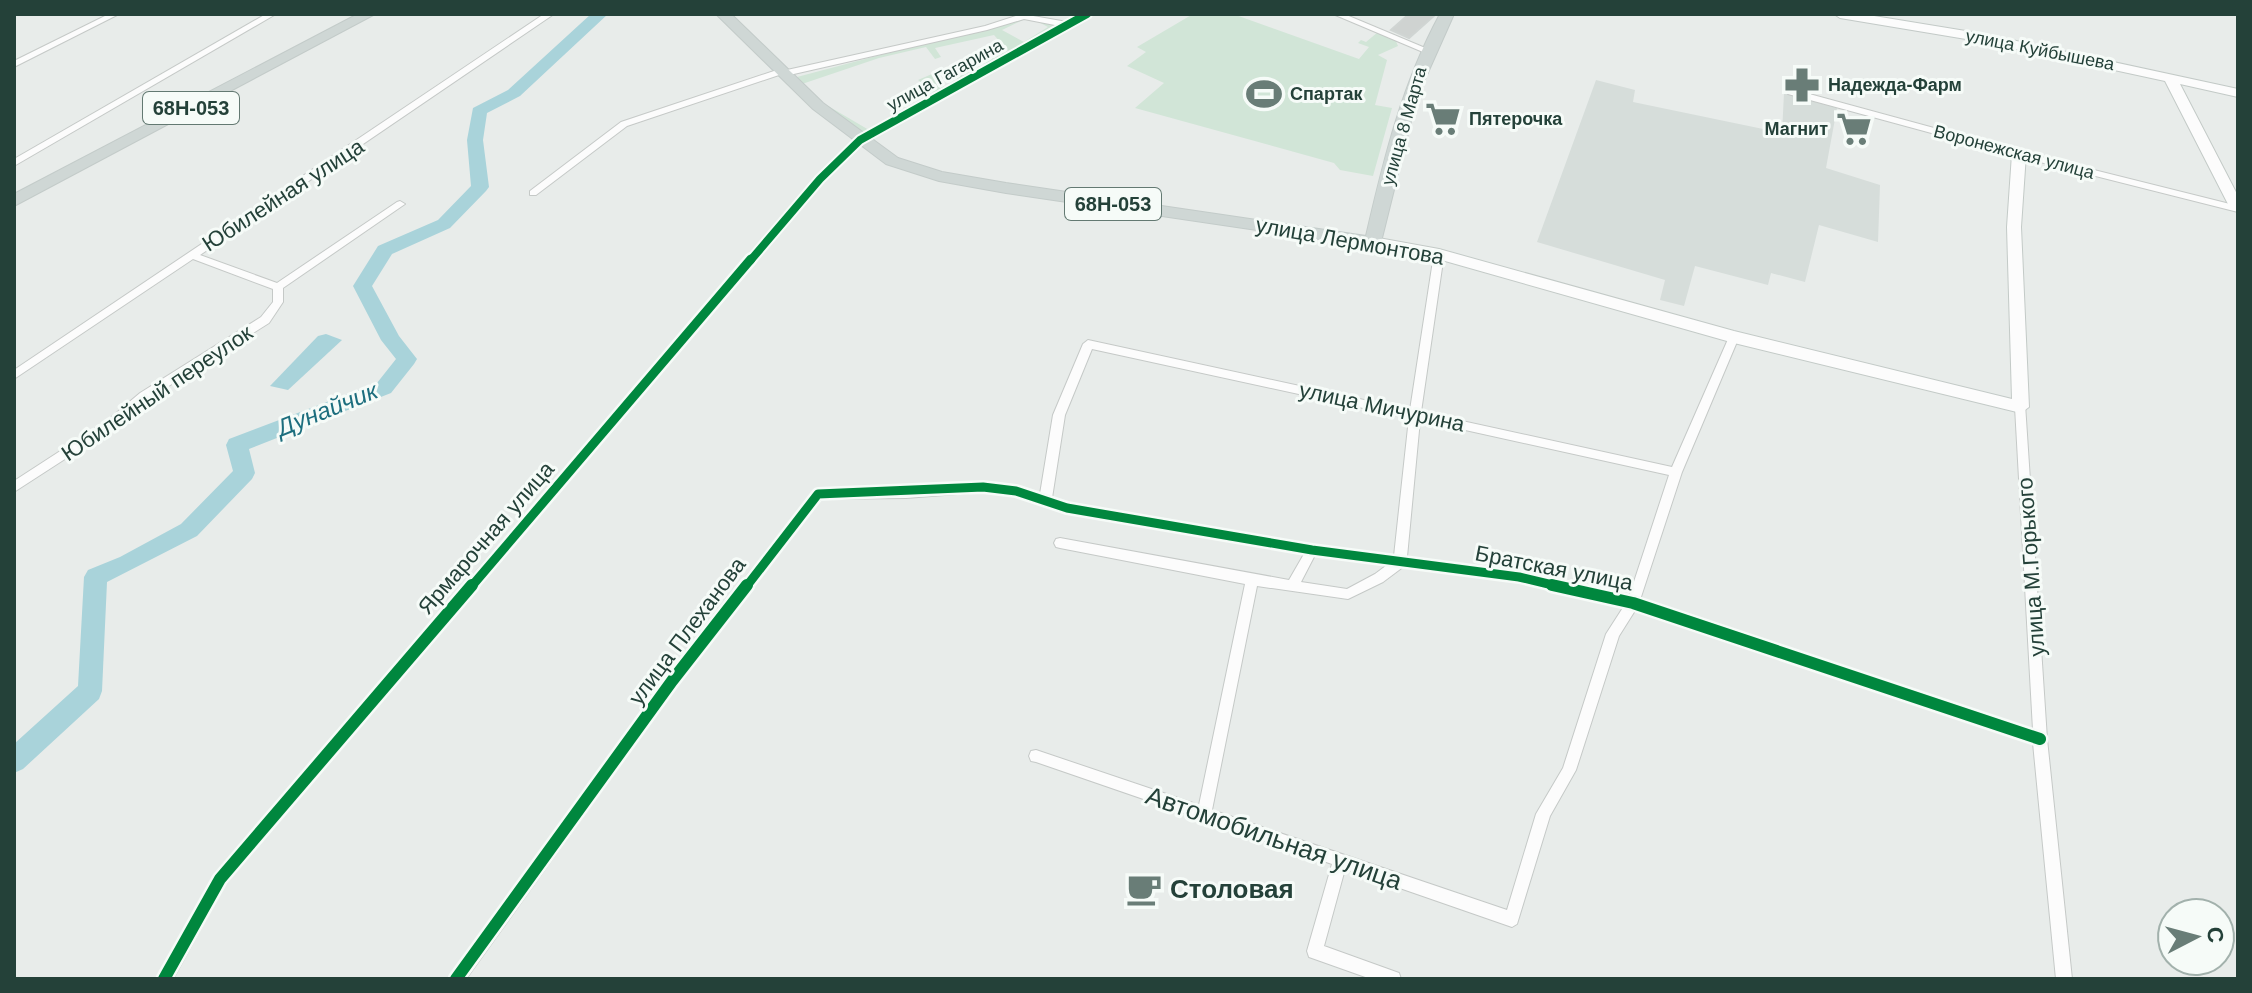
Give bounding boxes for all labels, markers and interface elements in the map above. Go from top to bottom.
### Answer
street label: улица Куйбышева [1964,26,2117,74]
street label: улица Гагарина [884,34,1007,115]
street label: улица 8 Марта [1378,63,1431,188]
pharmacy icon: Надежда-Фарм [1783,66,1821,104]
sports icon: Спартак [1245,75,1283,113]
place label: Надежда-Фарм [1828,75,1962,95]
place label: Спартак [1290,84,1363,104]
road number: 68Н-053 [143,92,239,124]
supermarket icon: Пятерочка [1424,100,1462,138]
place label: Пятерочка [1469,109,1563,129]
supermarket icon: Магнит [1835,110,1873,148]
place label: Магнит [1765,119,1828,139]
street label: Воронежская улица [1932,121,2097,183]
street label: Юбилейная улица [198,133,369,257]
road number: 68Н-053 [1065,188,1161,220]
street label: улица Лермонтова [1254,212,1447,270]
street label: Юбилейный переулок [57,320,257,466]
water label: Дунайчик [270,376,383,443]
street label: улица Мичурина [1297,377,1468,437]
street label: Ярмарочная улица [413,456,560,619]
street label: улица М.Горького [2012,477,2050,657]
street label: Братская улица [1473,540,1636,596]
street label: улица Плеханова [623,552,751,710]
street label: Автомобильная улица [1142,780,1406,896]
cafe icon: Столовая [1125,870,1163,908]
place label: Столовая [1170,874,1294,904]
north arrow [2156,897,2236,977]
text: С [2202,926,2229,944]

